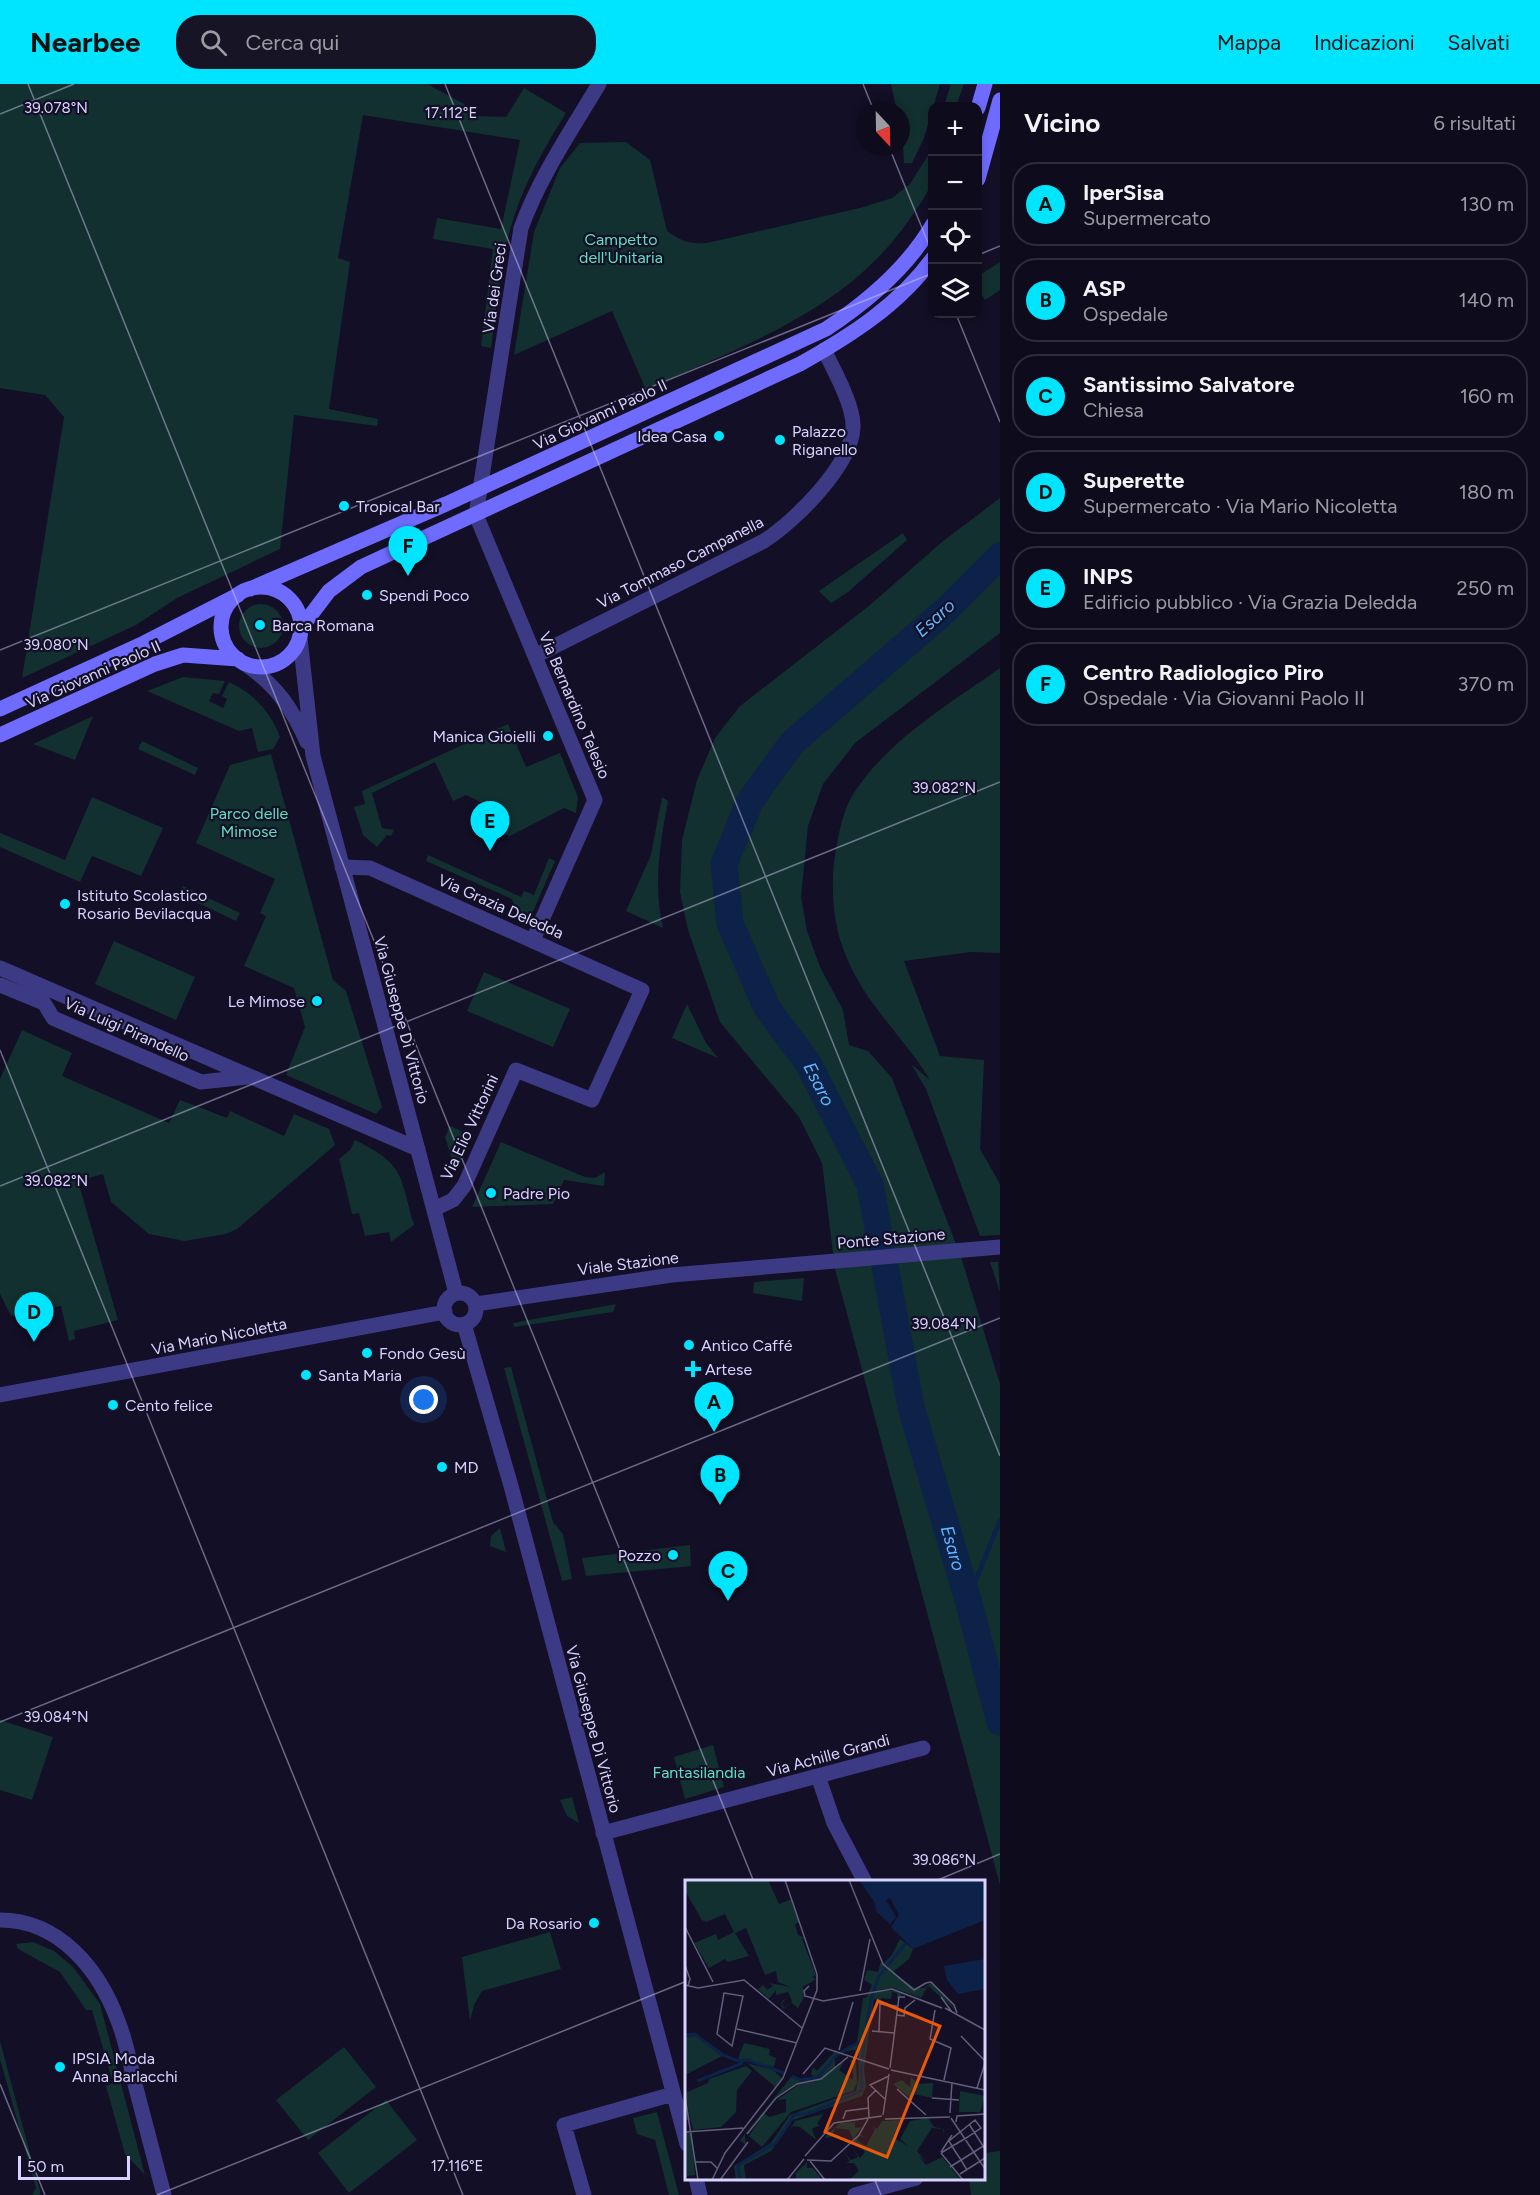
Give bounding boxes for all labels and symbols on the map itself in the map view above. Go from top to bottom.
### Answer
text: 39.078°N [24,99,88,117]
north arrow [856,102,910,156]
text: 17.112°E [425,104,477,122]
park label: Campetto dell'Unitaria [579,230,663,267]
street label: Via dei Greci [479,242,510,335]
street label: Via Giovanni Paolo II [530,375,670,454]
place label: Palazzo Riganello [792,422,857,459]
place label: Idea Casa [637,427,707,446]
marker: Idea Casa [712,429,726,443]
marker: Palazzo Riganello [773,433,787,447]
place label: Tropical Bar [356,497,440,516]
marker: Tropical Bar [337,499,351,513]
street label: Via Tommaso Campanella [594,512,766,613]
pin: F [388,526,428,576]
place label: Spendi Poco [379,586,469,605]
marker: Spendi Poco [360,588,374,602]
water label: Esaro [910,594,960,642]
place label: Barca Romana [272,616,374,635]
marker: Barca Romana [253,618,267,632]
street label: Via Bernardino Telesio [535,629,614,782]
street label: Via Giovanni Paolo II [23,636,164,713]
text: 39.080°N [23,636,89,654]
place label: Manica Gioielli [433,727,536,746]
marker: Manica Gioielli [541,729,555,743]
text: 39.082°N [912,779,976,797]
pin: E [470,802,510,851]
park label: Parco delle Mimose [210,804,288,841]
street label: Via Grazia Deledda [435,870,566,943]
place label: Istituto Scolastico Rosario Bevilacqua [77,886,211,923]
marker: Istituto Scolastico Rosario Bevilacqua [58,897,72,911]
street label: Via Giuseppe Di Vittorio [370,934,433,1106]
place label: Le Mimose [228,992,305,1011]
street label: Via Luigi Pirandello [61,993,192,1066]
marker: Le Mimose [310,994,324,1008]
water label: Esaro [798,1059,839,1110]
street label: Via Elio Vittorini [437,1071,502,1183]
text: 39.082°N [24,1172,88,1190]
place label: Padre Pio [503,1184,570,1203]
marker: Padre Pio [484,1186,498,1200]
street label: Ponte Stazione [836,1224,946,1253]
street label: Viale Stazione [576,1248,680,1279]
pin: D [15,1292,54,1342]
street label: Via Mario Nicoletta [150,1314,288,1359]
text: 39.084°N [911,1315,977,1333]
place label: Antico Caffé [701,1336,793,1355]
marker: Antico Caffé [682,1338,696,1352]
place label: Fondo Gesù [379,1344,466,1363]
marker: Fondo Gesù [360,1346,374,1360]
place label: Artese [705,1360,752,1379]
marker: Artese [686,1362,700,1376]
place label: Santa Maria [318,1366,402,1385]
marker: Santa Maria [299,1368,313,1382]
pin: A [694,1382,734,1432]
your location [409,1385,438,1414]
place label: Cento felice [125,1396,213,1415]
marker: Cento felice [106,1398,120,1412]
pin: B [700,1456,740,1505]
place label: MD [454,1458,479,1477]
marker: MD [435,1460,449,1474]
water label: Esaro [936,1523,970,1573]
place label: Pozzo [618,1546,661,1565]
marker: Pozzo [666,1548,680,1562]
pin: C [708,1552,748,1601]
street label: Via Giuseppe Di Vittorio [562,1643,625,1815]
text: 39.084°N [23,1708,89,1726]
street label: Via Achille Grandi [765,1730,892,1781]
park label: Fantasilandia [653,1763,745,1782]
text: 39.086°N [912,1851,976,1869]
inset map [685,1880,985,2180]
place label: Da Rosario [506,1914,582,1933]
marker: Da Rosario [587,1916,601,1930]
place label: IPSIA Moda Anna Barlacchi [72,2049,178,2086]
marker: IPSIA Moda Anna Barlacchi [53,2060,67,2074]
scale bar [18,2153,130,2180]
text: 17.116°E [431,2157,483,2175]

